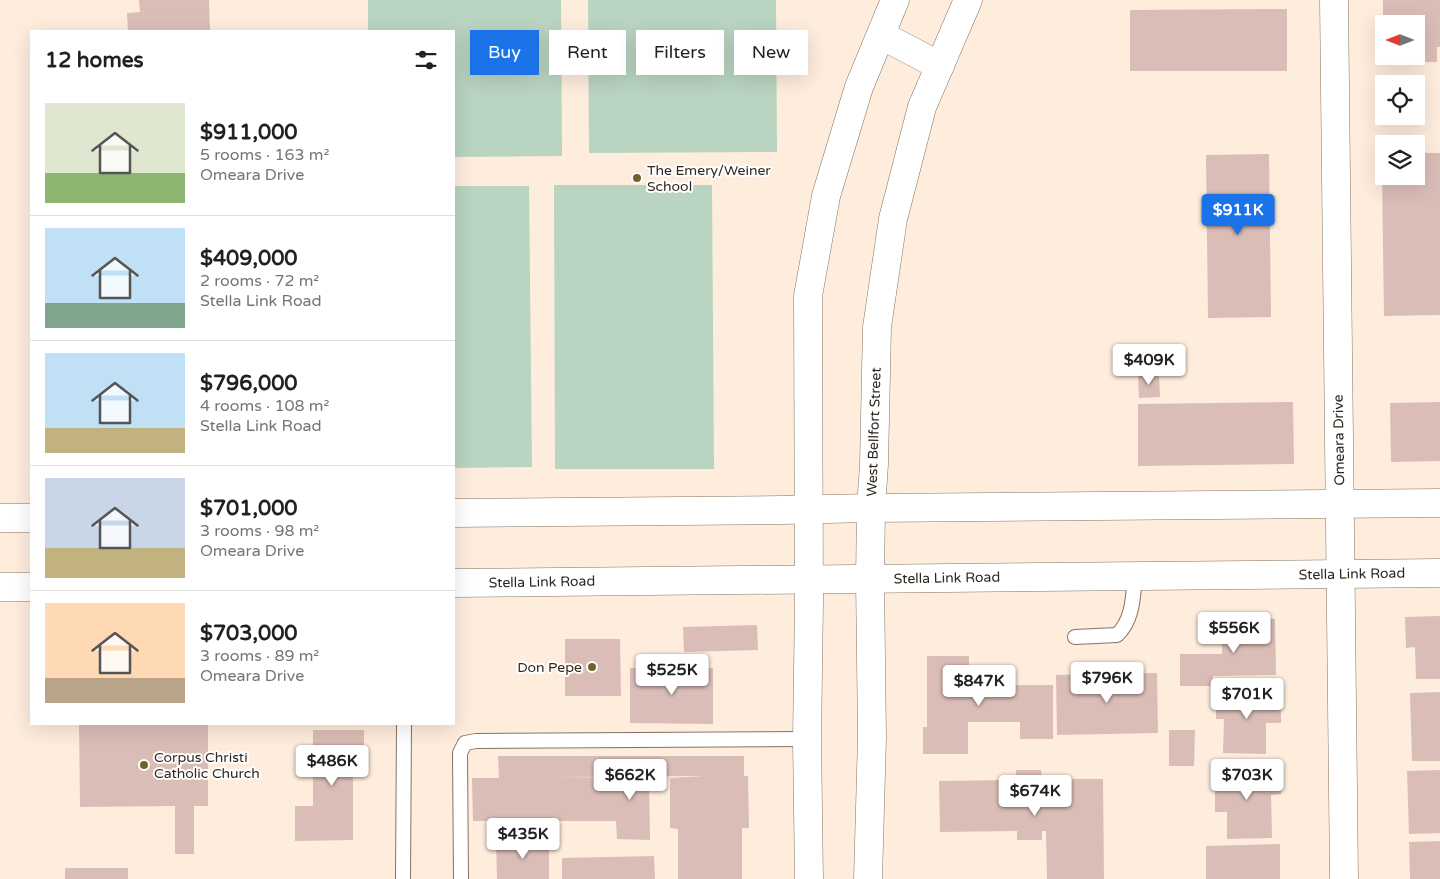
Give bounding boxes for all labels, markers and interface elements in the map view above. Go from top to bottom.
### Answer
north arrow [1375,15,1425,65]
map controls [1375,15,1425,185]
chip: Buy [470,30,539,75]
chip: Rent [549,30,626,75]
chip: Filters [636,30,724,75]
chip: New [734,30,808,75]
icon: filters [412,46,440,74]
text: 12 homes [45,48,144,73]
button: locate [1375,75,1425,125]
text: $911,000 [200,120,298,145]
icon: home [85,123,145,183]
button: layers [1375,135,1425,185]
text: 5 rooms · 163 m² [200,145,329,165]
place label: The Emery/Weiner School [647,162,771,195]
text: Omeara Drive [200,165,304,185]
marker: The Emery/Weiner School [631,172,643,184]
pin: $911K [1203,194,1273,236]
text: $911K [1213,200,1263,220]
text: $409,000 [200,246,298,271]
icon: home [85,248,145,308]
text: 2 rooms · 72 m² [200,271,319,291]
text: Stella Link Road [200,291,322,311]
pin: $409K [1114,344,1184,386]
text: $409K [1124,350,1174,370]
street label: West Bellfort Street [863,366,885,497]
text: $796,000 [200,371,298,396]
icon: home [85,373,145,433]
street label: Omeara Drive [1330,394,1348,486]
text: 4 rooms · 108 m² [200,396,329,416]
text: Stella Link Road [200,416,322,436]
text: $701,000 [200,496,298,521]
icon: home [85,498,145,558]
text: 3 rooms · 98 m² [200,521,319,541]
text: Omeara Drive [200,541,304,561]
street label: Stella Link Road [1299,565,1405,583]
street label: Stella Link Road [894,569,1000,587]
street label: Stella Link Road [489,573,595,591]
pin: $556K [1199,612,1269,654]
text: $556K [1209,618,1259,638]
text: $703,000 [200,621,298,646]
icon: home [85,623,145,683]
text: 3 rooms · 89 m² [200,646,319,666]
pin: $525K [637,654,707,696]
place label: Don Pepe [517,659,582,676]
text: $525K [647,660,697,680]
marker: Don Pepe [586,661,598,673]
pin: $796K [1072,662,1142,704]
pin: $847K [944,664,1014,707]
text: Omeara Drive [200,666,304,686]
text: $796K [1082,668,1132,688]
text: $847K [954,671,1004,691]
pin: $701K [1212,678,1282,720]
text: $701K [1222,684,1272,704]
pin: $486K [297,744,367,787]
place label: Corpus Christi Catholic Church [154,749,260,782]
text: $486K [307,751,357,771]
pin: $662K [595,758,665,801]
pin: $703K [1212,758,1282,801]
marker: Corpus Christi Catholic Church [138,759,150,771]
text: $662K [605,765,655,785]
text: $703K [1222,765,1272,785]
pin: $674K [1000,774,1070,817]
text: $674K [1010,781,1060,801]
pin: $435K [488,818,558,860]
text: $435K [498,824,548,844]

